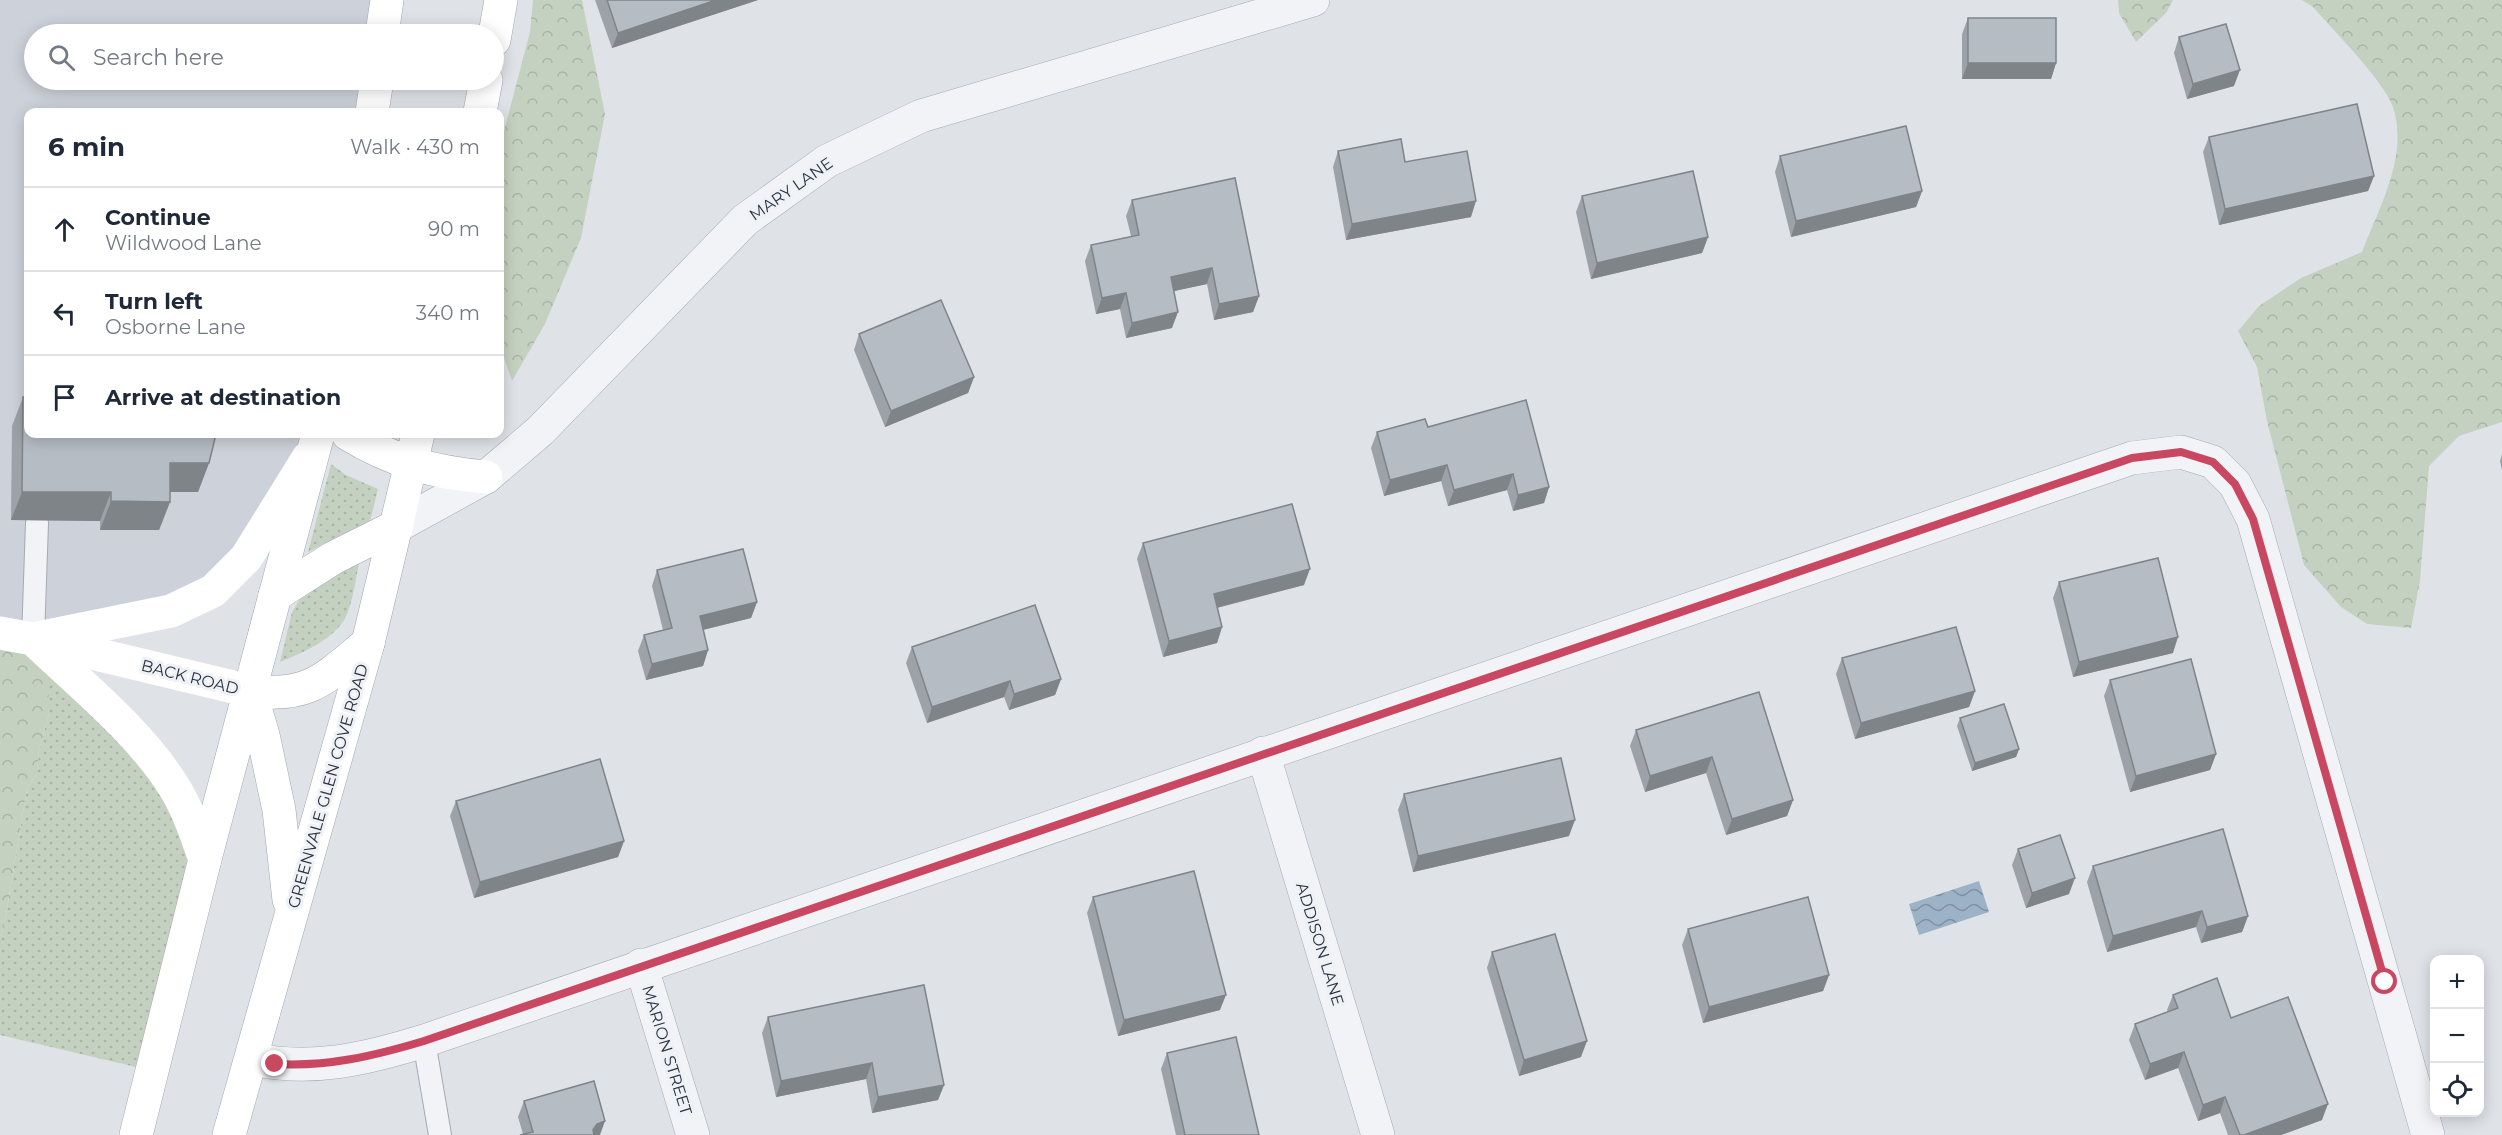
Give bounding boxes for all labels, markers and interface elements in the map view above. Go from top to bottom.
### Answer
search box [24,24,504,90]
icon: search [45,41,78,74]
text: Search here [93,44,224,71]
text: 6 min [48,131,125,163]
text: Walk · 430 m [350,135,480,159]
street label: MARY LANE [746,153,836,225]
text: Continue [105,204,211,231]
icon: ahead [48,213,81,246]
text: 90 m [428,217,480,241]
text: Wildwood Lane [105,231,262,255]
text: Turn left [105,288,203,315]
icon: left [48,297,81,330]
text: 340 m [416,301,480,325]
text: Osborne Lane [105,315,246,339]
icon: arrive [48,381,81,414]
text: Arrive at destination [105,384,341,411]
street label: BACK ROAD [139,656,241,698]
street label: GREENVALE GLEN COVE ROAD [284,662,372,910]
street label: ADDISON LANE [1292,880,1348,1008]
map controls [2430,955,2484,1117]
button: + [2430,955,2484,1009]
route start [2371,968,2397,994]
street label: MARION STREET [638,983,696,1118]
button: − [2430,1009,2484,1063]
route end [261,1050,287,1076]
button: locate [2430,1063,2484,1117]

